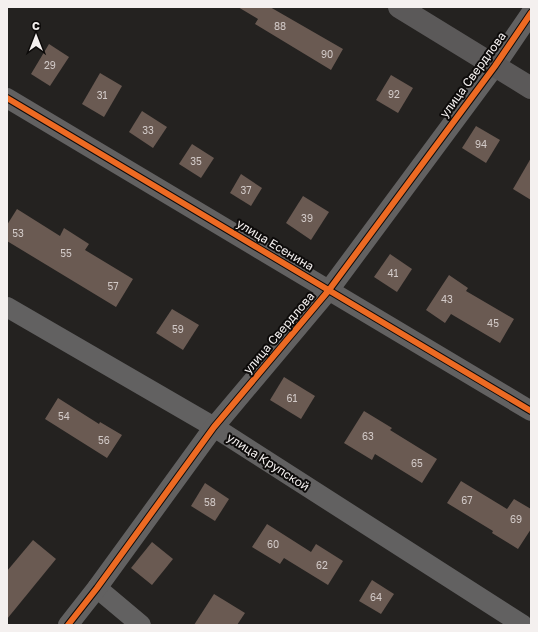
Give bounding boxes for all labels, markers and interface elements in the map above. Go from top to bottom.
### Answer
north arrow [16,16,56,56]
text: С [32,19,40,32]
house number: 88 [274,20,286,32]
street label: улица Свердлова [436,29,509,121]
house number: 90 [321,48,333,60]
house number: 29 [44,59,56,71]
house number: 92 [388,88,400,100]
house number: 31 [97,89,107,101]
house number: 33 [142,124,154,136]
house number: 94 [475,138,487,150]
house number: 35 [190,155,202,167]
house number: 37 [240,184,252,196]
house number: 39 [301,212,313,224]
street label: улица Есенина [234,216,317,274]
house number: 53 [12,227,24,239]
house number: 55 [60,247,72,259]
house number: 41 [388,267,399,279]
house number: 57 [107,280,119,292]
street label: улица Свердлова [240,289,317,377]
house number: 43 [441,293,453,305]
house number: 45 [487,317,499,329]
house number: 59 [172,323,184,335]
house number: 61 [287,392,298,404]
house number: 54 [58,410,70,422]
street label: улица Крупской [224,429,312,494]
house number: 63 [362,430,374,442]
house number: 56 [98,434,110,446]
house number: 65 [411,457,423,469]
house number: 67 [461,494,473,506]
house number: 58 [204,496,216,508]
house number: 69 [510,513,522,525]
house number: 60 [267,538,279,550]
house number: 62 [316,559,328,571]
house number: 64 [370,591,382,603]

